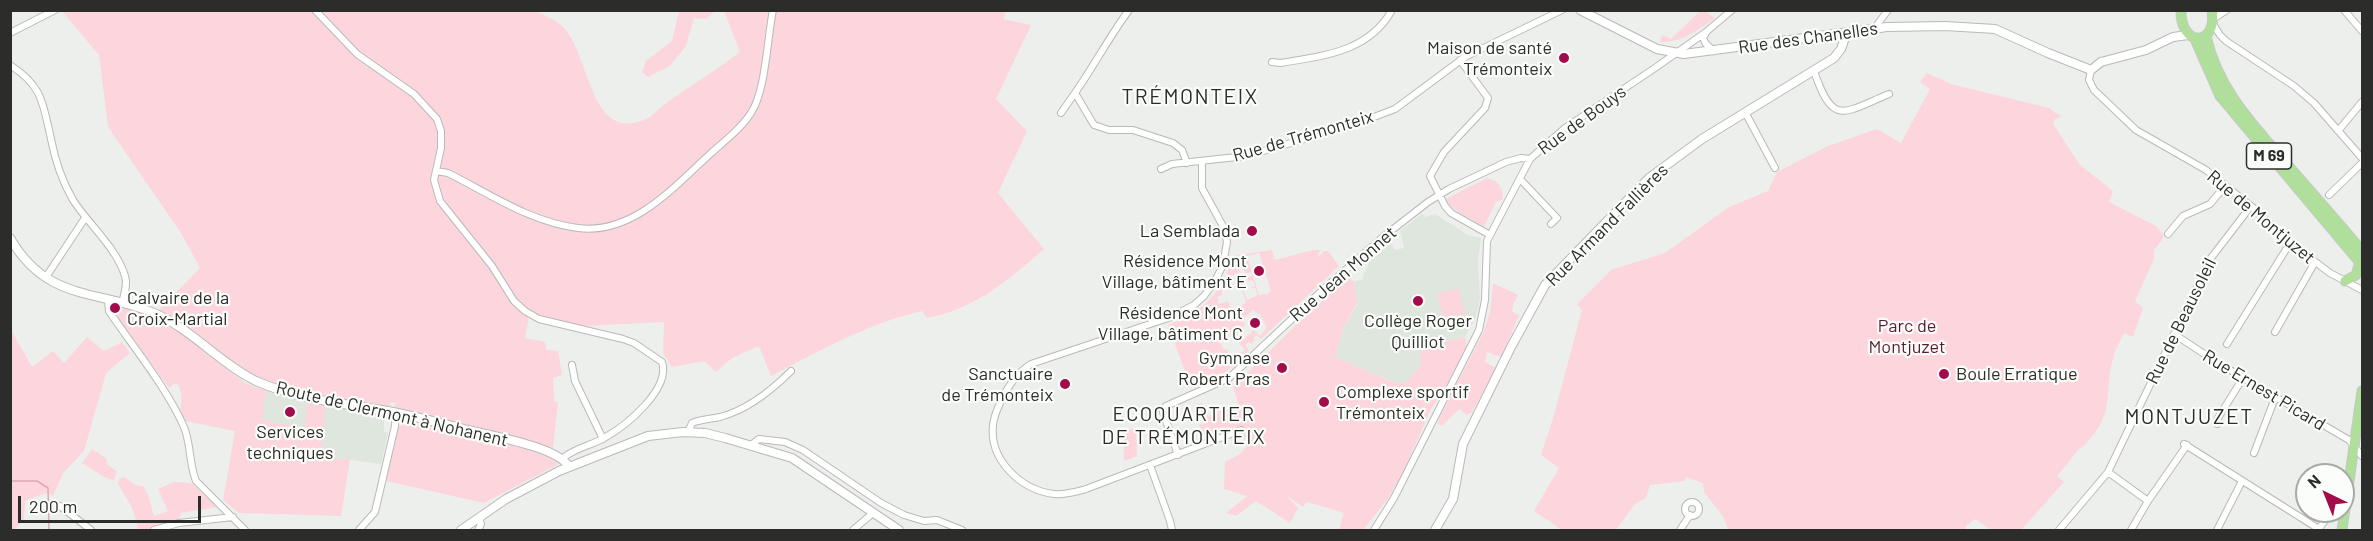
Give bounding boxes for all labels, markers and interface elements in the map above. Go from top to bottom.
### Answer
street label: Rue des Chanelles [1737,18,1879,58]
place label: Maison de santé Trémonteix [1427,37,1552,80]
marker: Maison de santé Trémonteix [1557,51,1571,65]
street label: Rue de Bouys [1534,81,1630,159]
district label: TRÉMONTEIX [1121,84,1259,110]
street label: Rue de Trémonteix [1230,106,1376,166]
road number: M 69 [2246,143,2292,169]
street label: Rue Armand Fallières [1541,159,1673,291]
street label: Rue de Montjuzet [2203,166,2319,268]
place label: La Semblada [1140,220,1240,242]
street label: Rue Jean Monnet [1285,222,1401,326]
marker: La Semblada [1245,224,1259,238]
place label: Résidence Mont Village, bâtiment E [1102,250,1247,292]
street label: Rue de Beausoleil [2141,254,2221,388]
marker: Résidence Mont Village, bâtiment E [1252,264,1266,278]
place label: Calvaire de la Croix-Martial [127,287,229,330]
marker: Collège Roger Quilliot [1411,294,1425,308]
marker: Calvaire de la Croix-Martial [108,301,122,315]
place label: Résidence Mont Village, bâtiment C [1098,302,1243,344]
place label: Collège Roger Quilliot [1364,310,1472,352]
park label: Parc de Montjuzet [1868,315,1946,358]
marker: Résidence Mont Village, bâtiment C [1248,316,1262,330]
street label: Rue Ernest Picard [2199,345,2329,435]
place label: Gymnase Robert Pras [1178,347,1270,389]
marker: Gymnase Robert Pras [1275,361,1289,375]
place label: Sanctuaire de Trémonteix [941,363,1053,406]
place label: Boule Erratique [1956,363,2077,385]
marker: Boule Erratique [1937,367,1951,381]
street label: Route de Clermont à Nohanent [274,377,510,451]
marker: Sanctuaire de Trémonteix [1058,377,1072,391]
place label: Complexe sportif Trémonteix [1336,381,1469,424]
marker: Complexe sportif Trémonteix [1317,395,1331,409]
district label: ECOQUARTIER DE TRÉMONTEIX [1102,402,1266,449]
district label: MONTJUZET [2124,404,2254,430]
marker: Services techniques [283,405,297,419]
place label: Services techniques [247,421,333,464]
north arrow [2295,463,2355,523]
text: N [2303,470,2324,492]
scale bar [21,484,204,522]
text: 200 m [29,495,77,517]

